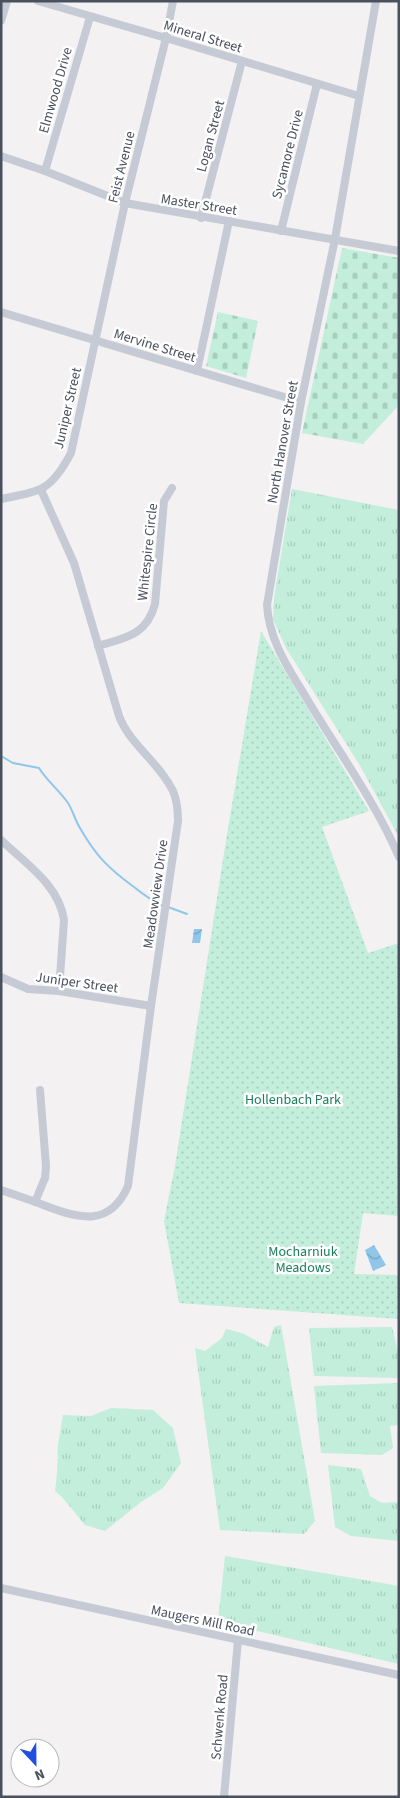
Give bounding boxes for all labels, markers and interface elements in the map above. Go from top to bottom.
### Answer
street label: Mineral Street [161,16,245,58]
street label: Elmwood Drive [34,45,78,136]
street label: Logan Street [192,98,230,174]
street label: Sycamore Drive [267,107,309,201]
street label: Feist Avenue [103,129,141,205]
street label: Master Street [159,189,239,221]
street label: Mervine Street [111,324,198,368]
street label: Juniper Street [49,365,87,451]
street label: North Hanover Street [262,379,304,505]
street label: Whitespire Circle [133,502,163,602]
street label: Meadowview Drive [138,838,174,950]
street label: Juniper Street [34,967,120,999]
park label: Hollenbach Park [245,1090,341,1110]
park label: Mocharniuk Meadows [268,1242,338,1278]
street label: Maugers Mill Road [149,1600,257,1642]
street label: Schwenk Road [206,1673,234,1761]
north arrow [10,1738,60,1788]
text: N [31,1763,48,1785]

